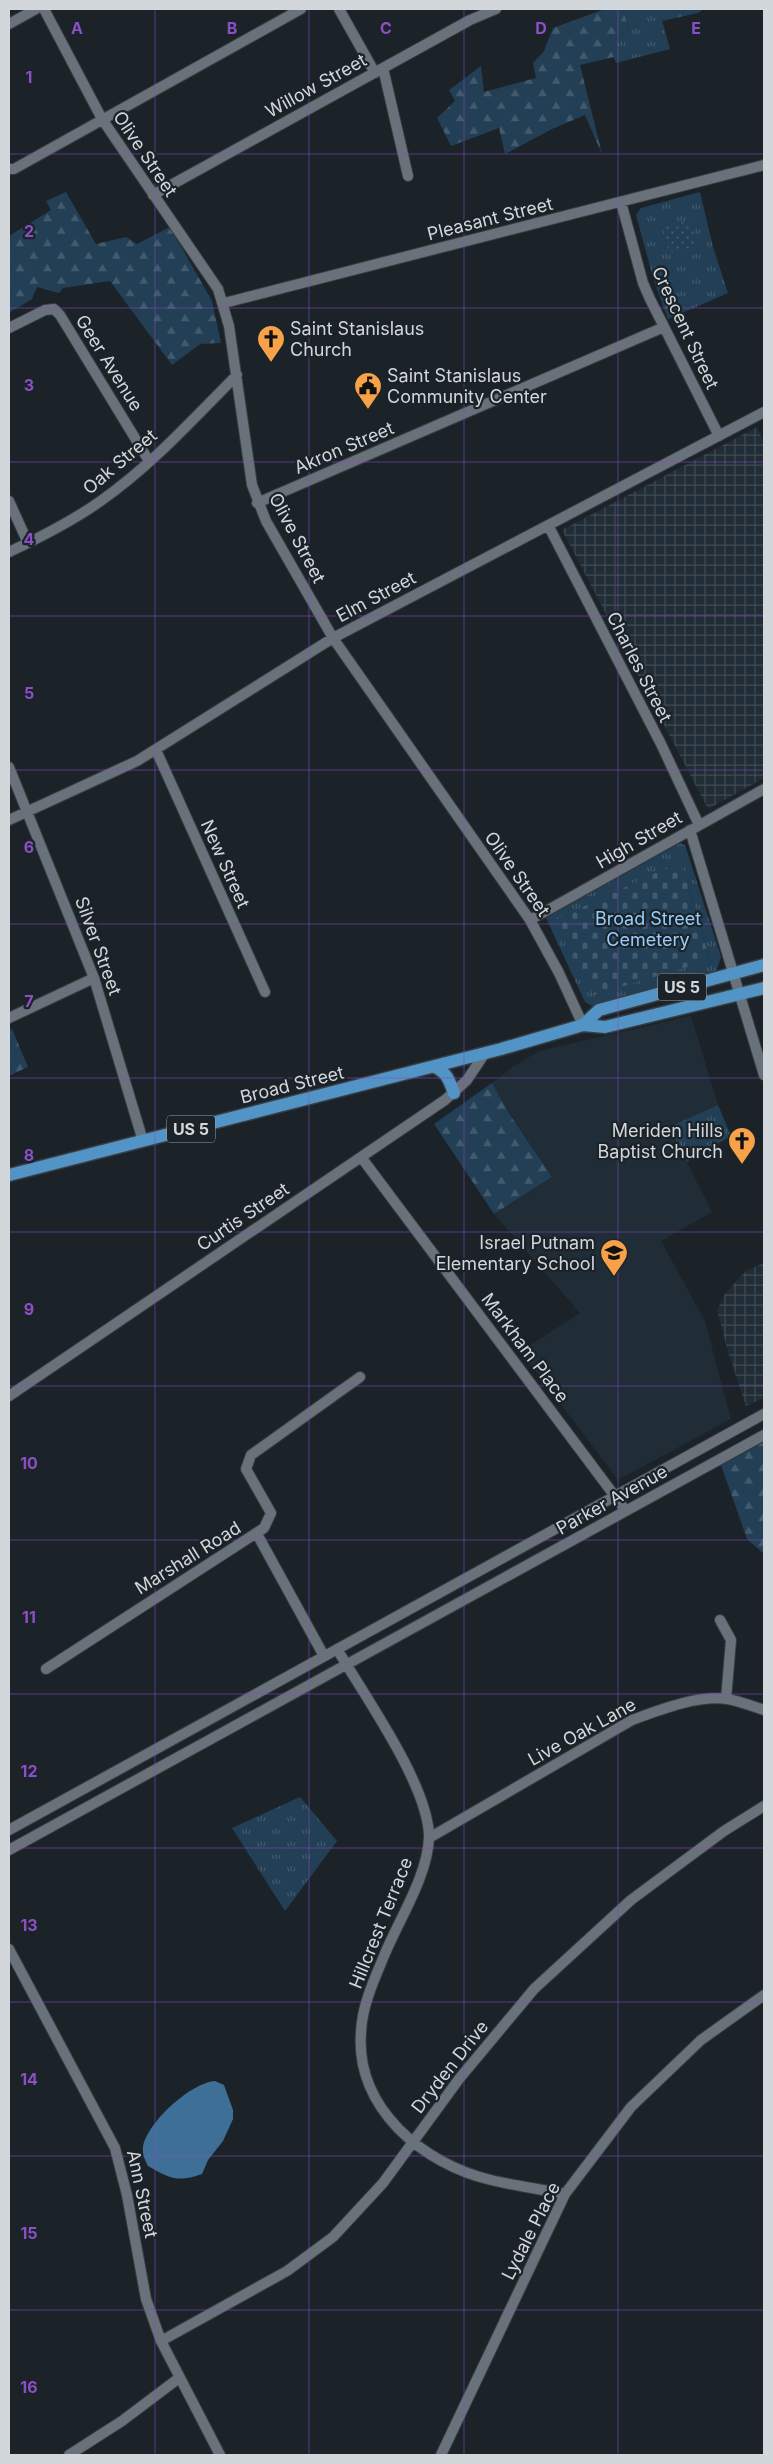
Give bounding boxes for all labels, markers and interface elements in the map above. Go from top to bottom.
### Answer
text: A [71,18,83,38]
text: B [227,18,237,38]
text: C [380,18,392,38]
text: D [535,18,547,38]
text: E [691,18,701,38]
street label: Willow Street [262,49,370,122]
text: 1 [26,67,32,87]
street label: Olive Street [109,107,182,201]
street label: Pleasant Street [425,193,555,244]
text: 2 [24,221,34,241]
street label: Crescent Street [648,263,723,392]
street label: Geer Avenue [72,311,147,415]
place label: Saint Stanislaus Church [290,318,424,360]
church icon: Saint Stanislaus Church [256,324,286,363]
place label: Saint Stanislaus Community Center [387,365,547,407]
public building icon: Saint Stanislaus Community Center [353,371,383,410]
text: 3 [24,375,34,395]
street label: Akron Street [291,417,397,478]
street label: Oak Street [79,425,161,498]
street label: Olive Street [265,489,330,586]
text: 4 [24,529,35,549]
street label: Elm Street [333,567,419,626]
street label: Charles Street [603,608,676,726]
text: 5 [24,683,34,703]
street label: High Street [592,807,685,872]
street label: New Street [197,816,254,911]
street label: Olive Street [481,827,554,920]
text: 6 [24,837,34,857]
street label: Silver Street [71,894,126,998]
park label: Broad Street Cemetery [595,908,701,950]
road number: US 5 [658,974,706,1000]
text: 7 [24,991,34,1011]
street label: Broad Street [238,1061,346,1108]
road number: US 5 [167,1116,215,1142]
place label: Meriden Hills Baptist Church [598,1120,723,1162]
church icon: Meriden Hills Baptist Church [727,1126,757,1165]
text: 8 [24,1145,34,1165]
street label: Curtis Street [193,1178,293,1255]
place label: Israel Putnam Elementary School [436,1232,595,1274]
school or university icon: Israel Putnam Elementary School [599,1238,629,1277]
street label: Markham Place [477,1289,573,1407]
text: 9 [24,1299,34,1319]
text: 10 [20,1453,38,1473]
street label: Parker Avenue [553,1460,671,1539]
street label: Marshall Road [131,1517,244,1598]
text: 11 [22,1607,36,1627]
street label: Live Oak Lane [524,1693,639,1770]
text: 12 [21,1761,37,1781]
street label: Hillcrest Terrace [345,1854,416,1991]
text: 13 [20,1915,38,1935]
street label: Dryden Drive [407,2016,492,2117]
text: 14 [20,2069,38,2089]
street label: Ann Street [123,2148,162,2240]
street label: Lydale Place [497,2179,564,2283]
text: 15 [20,2223,38,2243]
text: 16 [20,2377,38,2397]

